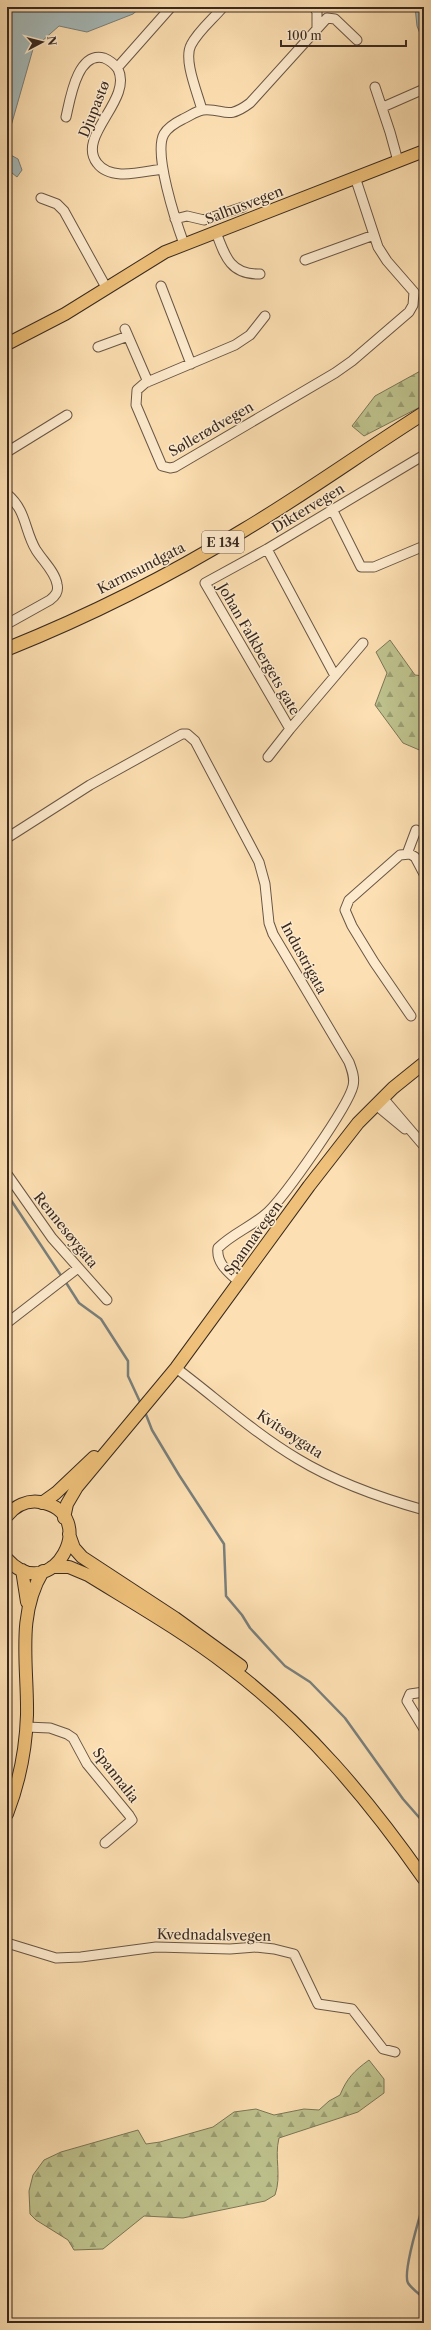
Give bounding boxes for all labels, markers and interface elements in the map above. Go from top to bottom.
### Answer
north arrow [22,22,62,62]
scale bar [281,22,406,48]
text: 100 m [287,28,322,43]
text: N [44,35,60,47]
street label: Djupastø [74,78,114,140]
street label: Salhusvegen [202,182,286,228]
street label: Søllerødvegen [165,397,257,461]
street label: Diktervegen [269,479,348,537]
road number: E 134 [202,531,244,553]
street label: Karmsundgata [94,538,189,598]
street label: Johan Falkbergets gate [213,578,304,718]
street label: Industrigata [277,919,331,998]
street label: Rennesøygata [30,1188,102,1272]
street label: Spannavegen [220,1197,286,1279]
street label: Kvitsøygata [253,1406,327,1462]
street label: Spannalia [89,1744,143,1807]
street label: Kvednadalsvegen [157,1925,272,1945]

